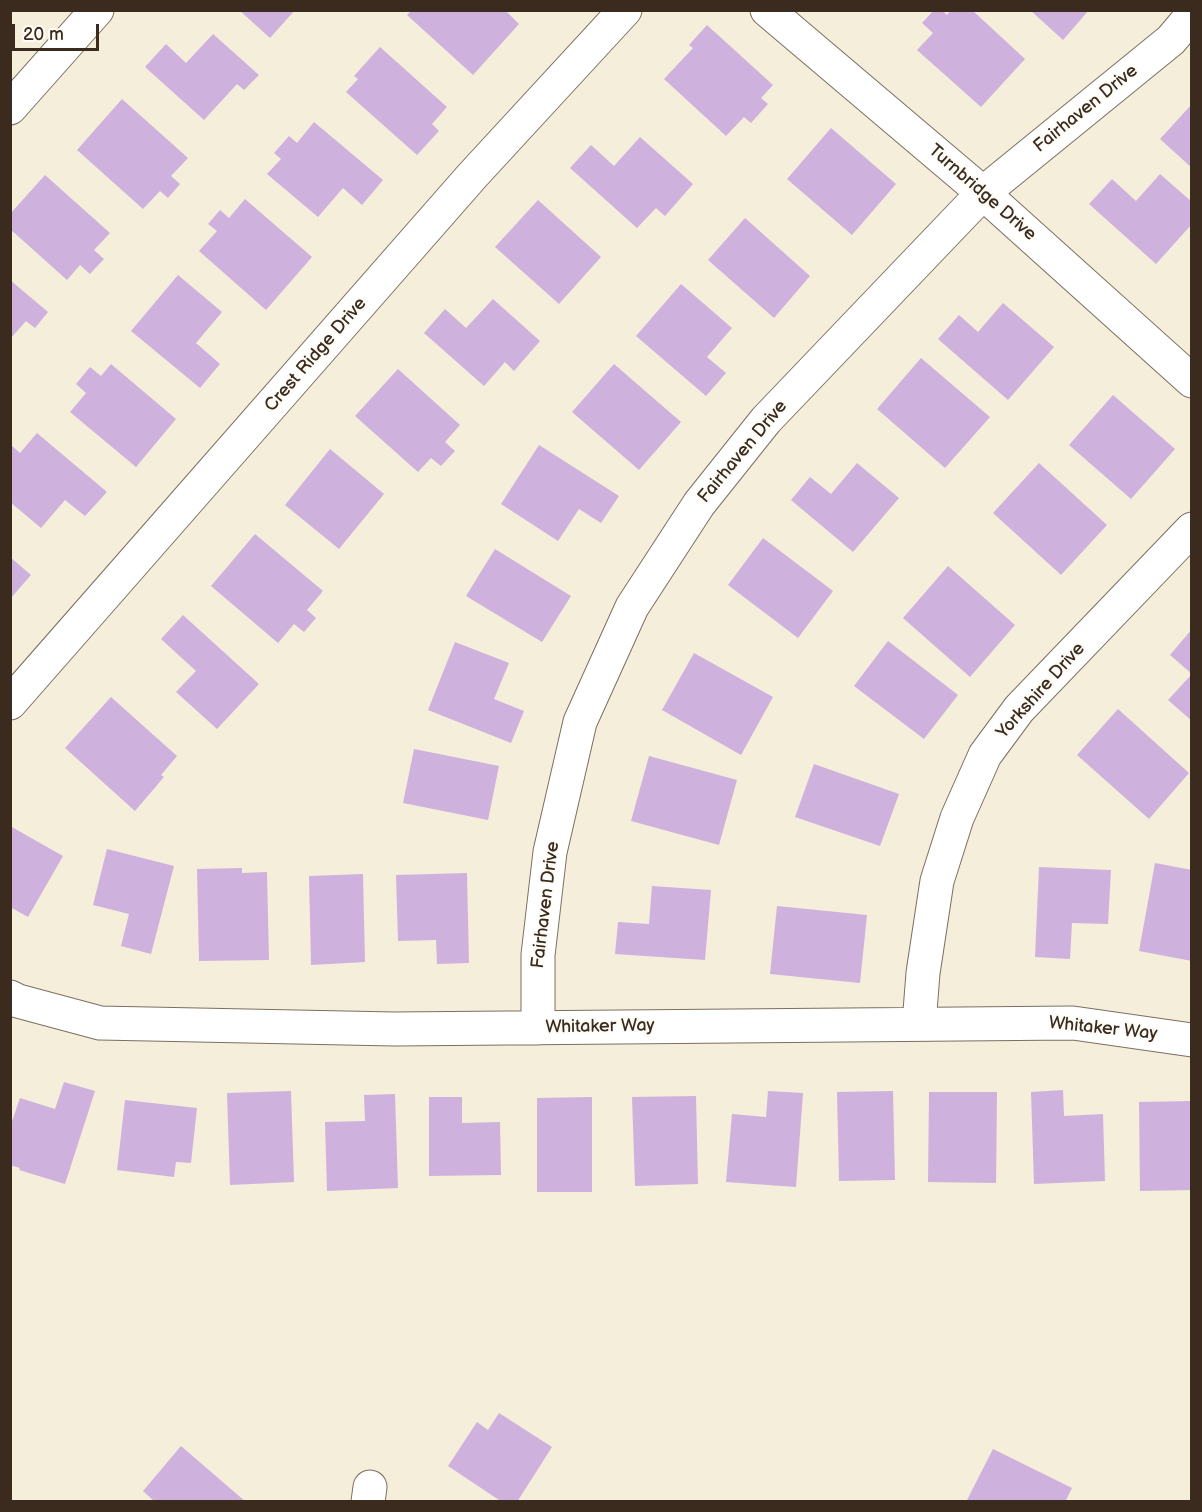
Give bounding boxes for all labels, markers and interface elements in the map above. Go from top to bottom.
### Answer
scale bar [15,12,102,50]
text: 20 m [23,24,64,45]
street label: Fairhaven Drive [1030,60,1142,158]
street label: Turnbridge Drive [924,140,1040,246]
street label: Crest Ridge Drive [260,293,372,417]
street label: Fairhaven Drive [694,396,792,508]
street label: Yorkshire Drive [992,639,1090,743]
street label: Fairhaven Drive [528,840,564,970]
street label: Whitaker Way [1048,1013,1158,1045]
street label: Whitaker Way [545,1015,655,1039]

